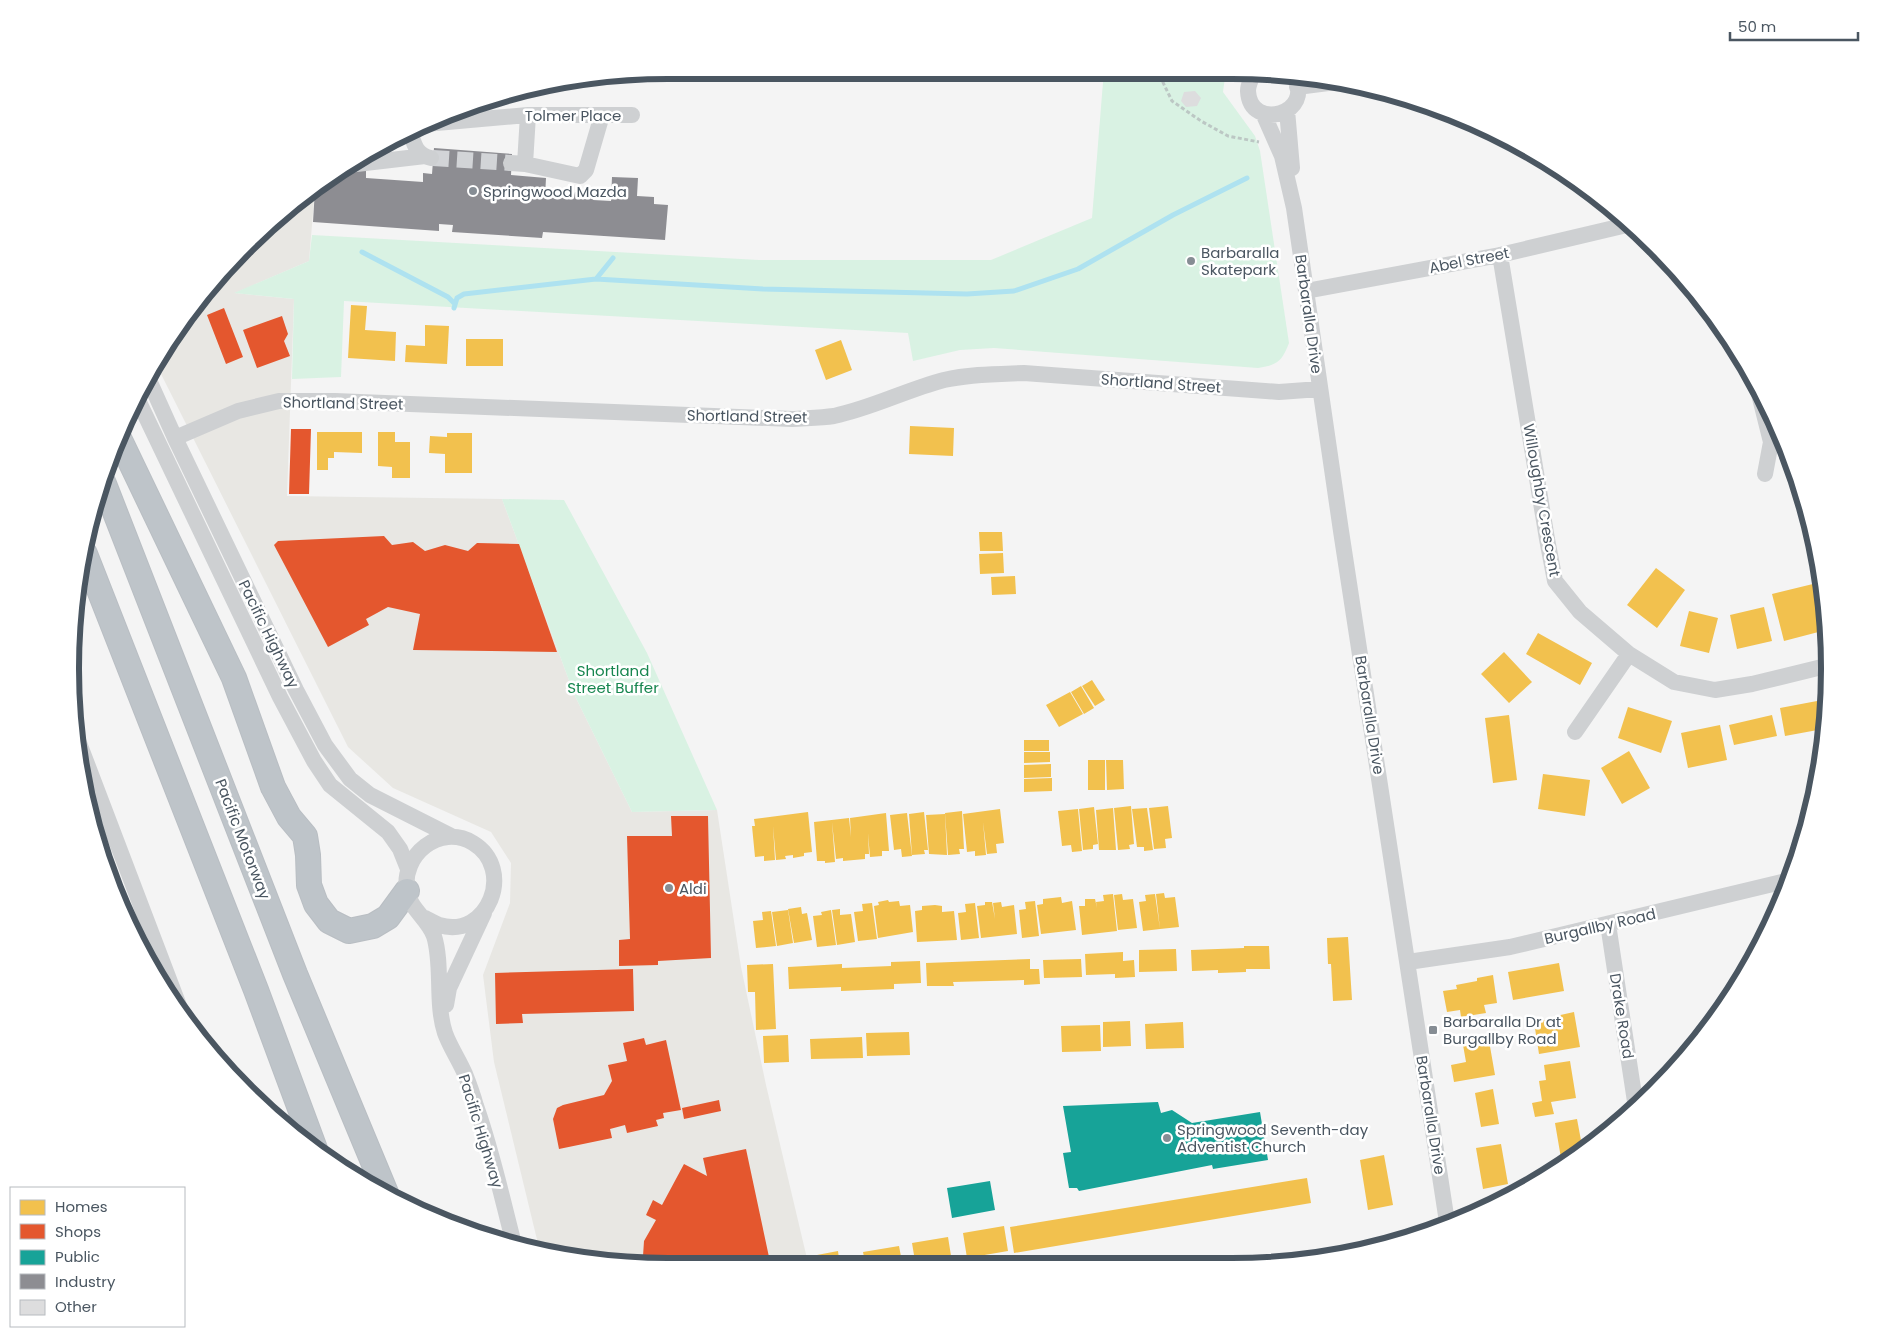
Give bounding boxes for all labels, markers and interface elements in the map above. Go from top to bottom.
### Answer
scale bar [1730,10,1858,42]
text: 50 m [1738,16,1776,37]
street label: Tolmer Place [525,105,621,126]
place label: Springwood Mazda [483,181,627,202]
marker: Springwood Mazda [467,185,479,197]
place label: Barbaralla Skatepark [1201,242,1279,280]
street label: Abel Street [1427,242,1511,278]
street label: Barbaralla Drive [1290,253,1328,375]
marker: Barbaralla Skatepark [1185,255,1197,267]
street label: Shortland Street [1100,368,1222,398]
street label: Shortland Street [283,391,403,415]
street label: Shortland Street [687,404,807,428]
street label: Willoughby Crescent [1518,422,1566,578]
street label: Pacific Highway [234,576,305,692]
street label: Barbaralla Drive [1350,654,1390,776]
park label: Shortland Street Buffer [567,660,659,698]
street label: Pacific Motorway [210,776,276,903]
place label: Aldi [679,878,707,899]
marker: Aldi [663,882,675,894]
street label: Burgallby Road [1542,903,1658,949]
street label: Drake Road [1605,972,1639,1060]
place label: Barbaralla Dr at Burgallby Road [1443,1011,1561,1049]
marker: Barbaralla Dr at Burgallby Road [1427,1024,1439,1036]
street label: Barbaralla Drive [1411,1054,1451,1176]
street label: Pacific Highway [454,1071,508,1191]
place label: Springwood Seventh-day Adventist Church [1177,1119,1369,1157]
marker: Springwood Seventh-day Adventist Church [1161,1132,1173,1144]
legend [10,1187,185,1327]
text: Homes [55,1196,108,1217]
text: Shops [55,1221,101,1242]
text: Public [55,1246,100,1267]
text: Industry [55,1271,116,1292]
text: Other [55,1296,97,1317]

